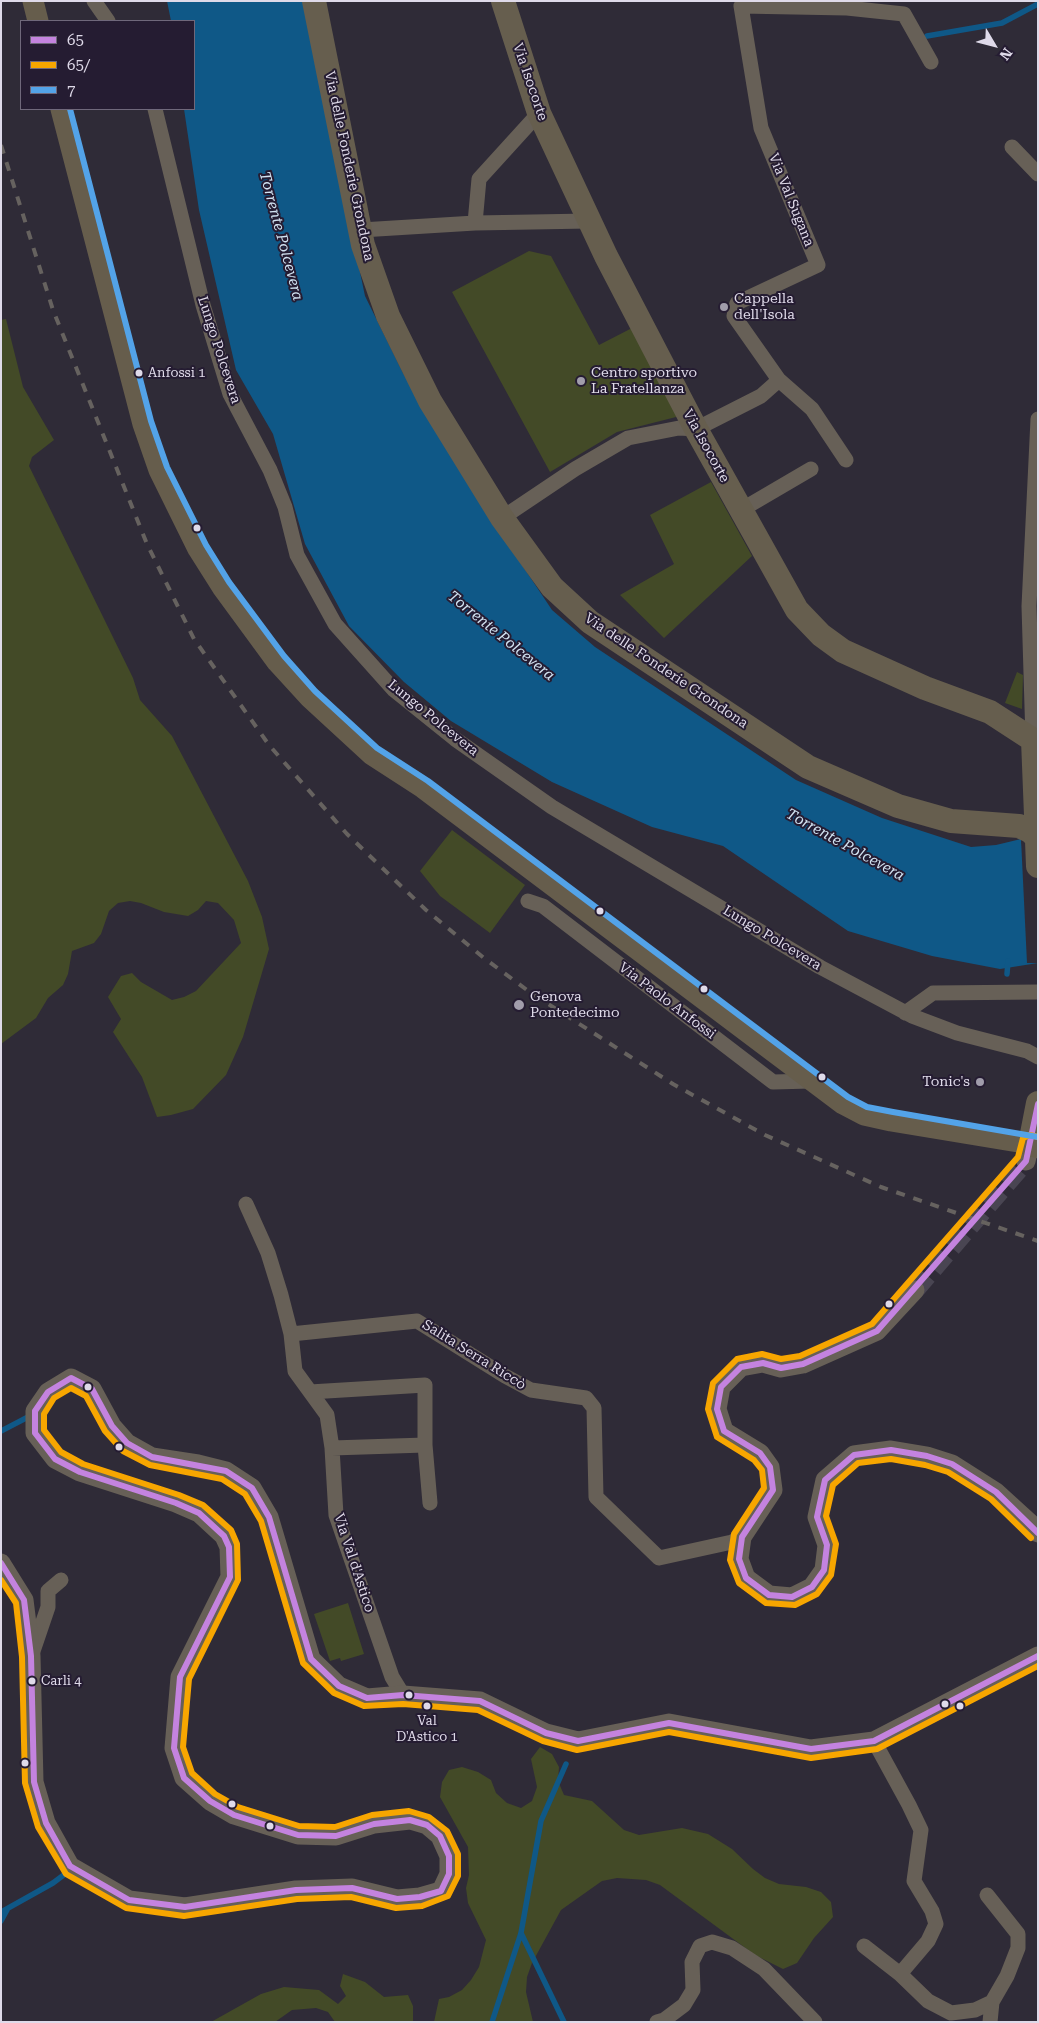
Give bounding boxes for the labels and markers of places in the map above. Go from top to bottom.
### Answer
place label: Cappella dell'Isola [734,291,795,324]
marker: Cappella dell'Isola [718,301,730,313]
place label: Anfossi 1 [148,365,205,381]
place label: Centro sportivo La Fratellanza [591,365,697,398]
marker: Anfossi 1 [134,368,144,378]
marker: Centro sportivo La Fratellanza [575,375,587,387]
unlabelled marker [192,523,202,533]
unlabelled marker [595,906,605,916]
unlabelled marker [699,984,709,994]
place label: Genova Pontedecimo [530,989,620,1022]
marker: Genova Pontedecimo [512,998,526,1012]
unlabelled marker [817,1072,827,1082]
place label: Tonic's [922,1074,970,1090]
marker: Tonic's [974,1076,986,1088]
unlabelled marker [884,1299,894,1309]
unlabelled marker [83,1382,93,1392]
unlabelled marker [114,1442,124,1452]
place label: Carli 4 [41,1673,81,1689]
marker: Carli 4 [27,1676,37,1686]
unlabelled marker [404,1690,414,1700]
unlabelled marker [940,1699,950,1709]
marker: Val D'Astico 1 [422,1701,432,1711]
unlabelled marker [955,1701,965,1711]
place label: Val D'Astico 1 [396,1713,458,1744]
unlabelled marker [20,1758,30,1768]
unlabelled marker [227,1799,237,1809]
unlabelled marker [265,1821,275,1831]

